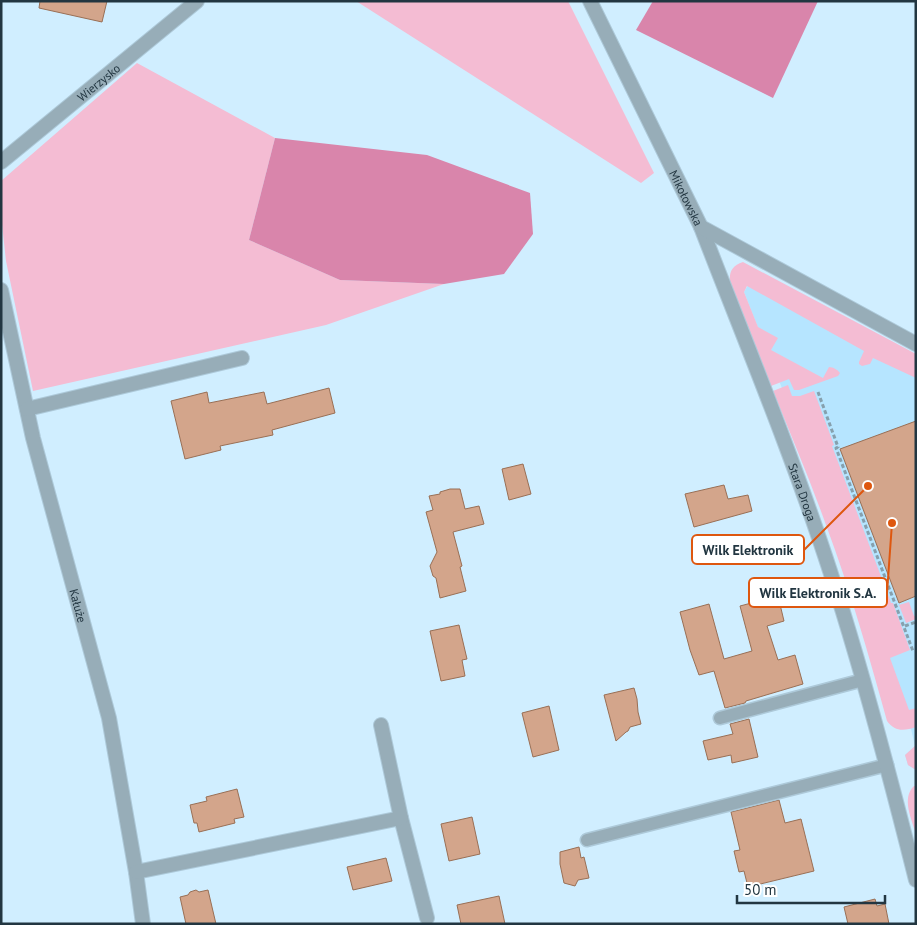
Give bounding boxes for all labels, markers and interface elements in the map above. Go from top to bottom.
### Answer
street label: Wierzysko [74,60,123,104]
street label: Mikołowska [667,167,707,228]
street label: Stara Droga [786,461,820,523]
callout: Wilk Elektronik [692,535,804,564]
text: Wilk Elektronik [703,541,794,559]
callout: Wilk Elektronik S.A. [749,578,887,607]
text: Wilk Elektronik S.A. [759,584,877,602]
street label: Kałuże [67,587,90,624]
scale bar [737,872,884,904]
text: 50 m [744,880,777,899]

